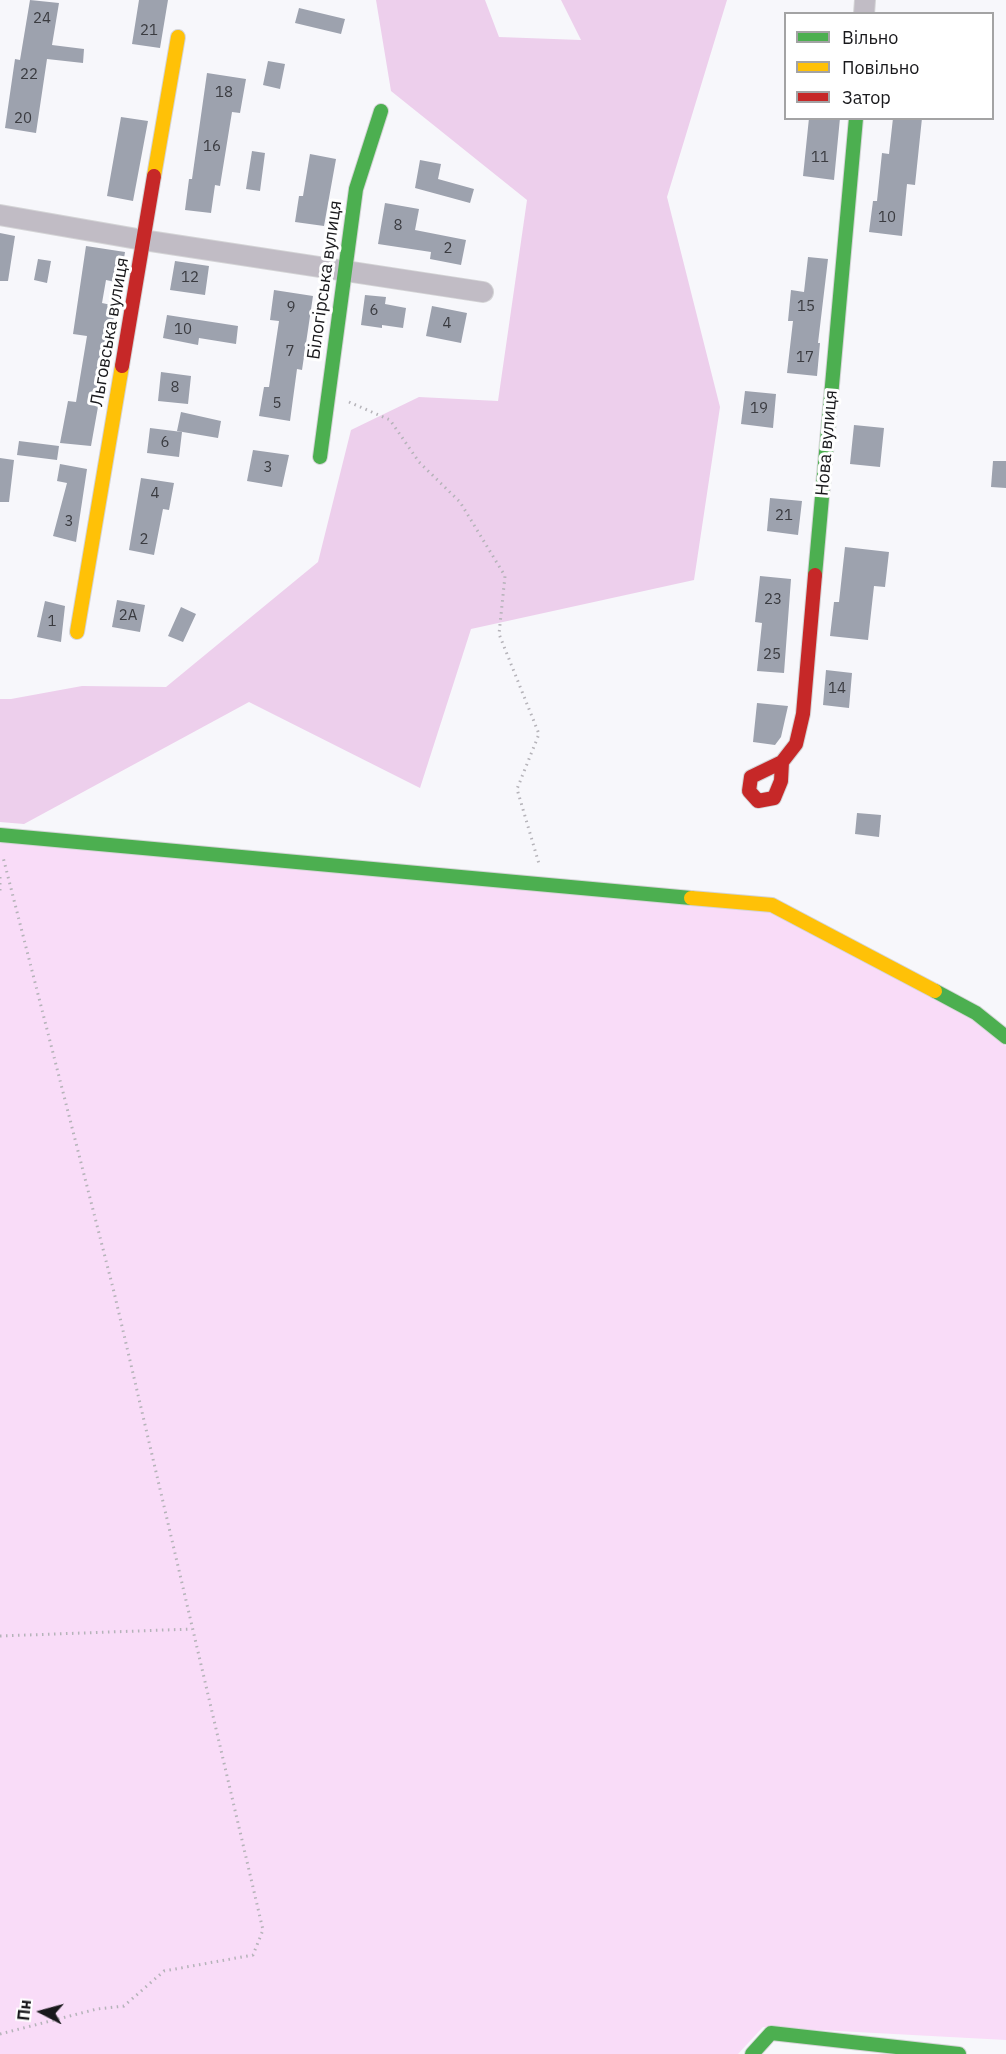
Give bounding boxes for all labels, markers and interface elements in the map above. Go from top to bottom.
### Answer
house number: 24 [33,10,51,28]
legend [784,12,994,120]
house number: 21 [140,22,158,40]
text: Вільно [842,26,898,49]
text: Повільно [842,56,919,79]
house number: 22 [20,66,38,84]
house number: 18 [215,84,233,102]
text: Затор [842,86,891,109]
house number: 20 [14,110,32,128]
house number: 16 [203,138,221,156]
house number: 11 [811,149,829,167]
street label: Білогірська вулиця [303,199,347,361]
house number: 10 [878,209,896,227]
house number: 8 [394,217,402,235]
house number: 2 [444,240,452,258]
street label: Льговська вулиця [86,256,134,408]
house number: 12 [181,269,199,287]
house number: 15 [797,298,815,316]
house number: 9 [287,299,295,317]
house number: 6 [370,302,378,320]
house number: 4 [443,315,451,333]
house number: 10 [174,321,192,339]
house number: 7 [286,343,294,361]
house number: 17 [796,349,814,367]
house number: 8 [171,379,179,397]
street label: Нова вулиця [812,389,842,497]
house number: 5 [273,395,281,413]
house number: 19 [750,400,768,418]
house number: 6 [161,434,169,452]
house number: 3 [264,459,272,477]
house number: 4 [151,485,159,503]
house number: 21 [775,507,793,525]
house number: 3 [65,513,73,531]
house number: 2 [140,531,148,549]
house number: 23 [764,591,782,609]
house number: 2А [119,607,137,625]
house number: 1 [48,613,56,631]
house number: 25 [763,646,781,664]
house number: 14 [828,680,846,698]
north arrow [12,1982,72,2042]
text: Пн [13,1999,35,2022]

